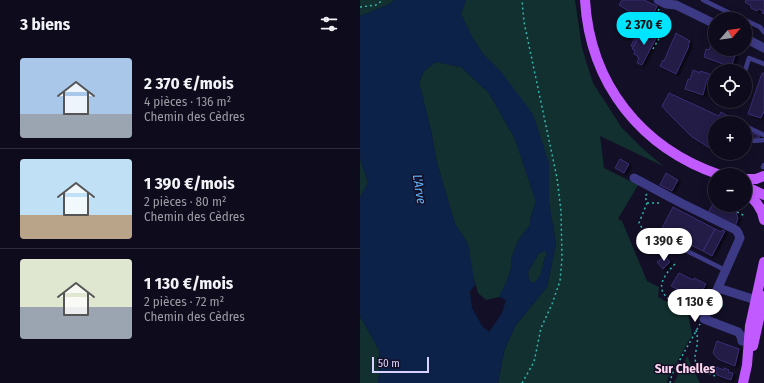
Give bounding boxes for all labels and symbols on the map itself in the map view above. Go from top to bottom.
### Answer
pin: 2 370 € [607,12,681,46]
north arrow [708,12,752,56]
water label: L'Arve [410,173,429,205]
pin: 1 390 € [627,228,701,262]
pin: 1 130 € [658,289,732,323]
scale bar [372,355,429,374]
district label: Sur Chelles [655,361,715,376]

